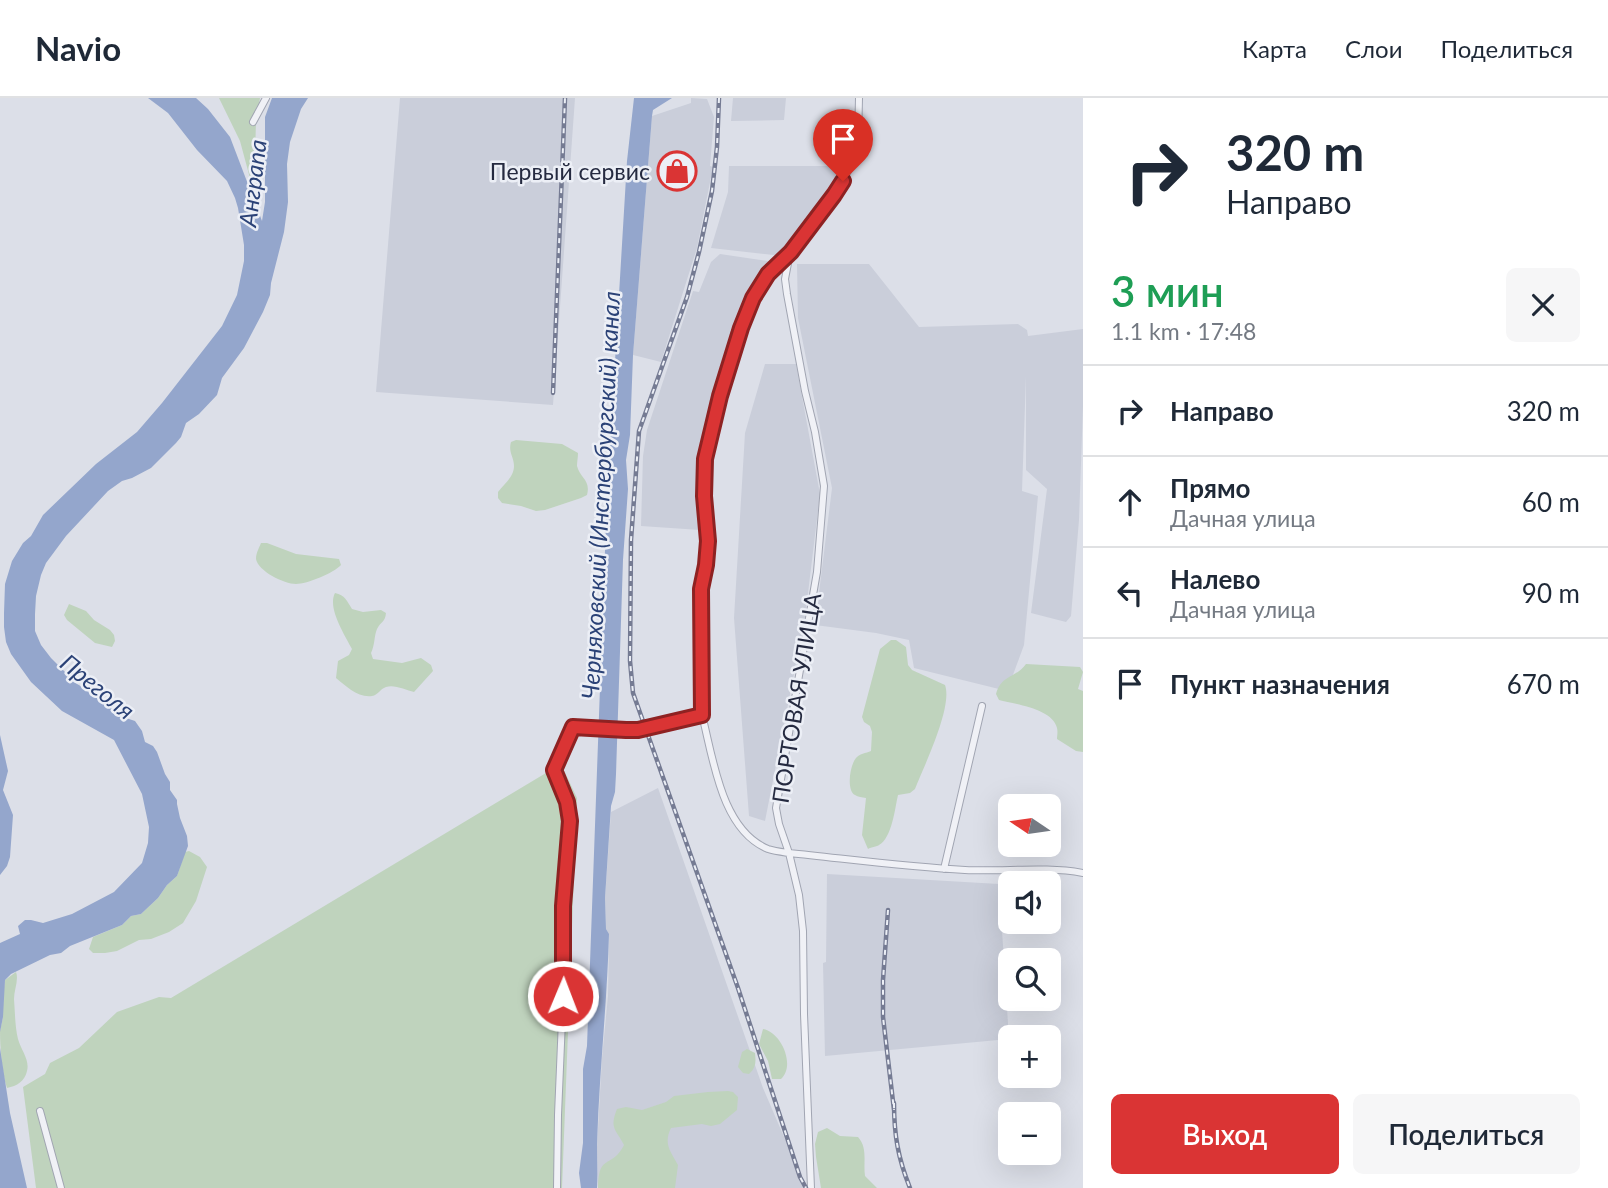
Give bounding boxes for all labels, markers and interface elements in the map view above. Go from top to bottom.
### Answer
text: Navio [35,28,121,68]
text: Карта [1242,34,1307,63]
text: Слои [1345,34,1402,63]
text: Поделиться [1440,34,1573,63]
pin [813,109,873,181]
icon: arrive [824,120,862,158]
text: 320 m [1226,123,1364,181]
icon: right [1111,126,1202,217]
water label: Анграпа [232,138,272,229]
shop icon: Первый сервис [656,150,698,192]
place label: Первый сервис [490,157,650,185]
text: Направо [1226,182,1352,221]
text: 3 мин [1111,266,1224,316]
button: close [1506,268,1580,342]
water label: Черняховский (Инстербургский) канал [575,290,625,700]
text: 1.1 km · 17:48 [1111,317,1256,345]
icon: right [1111,392,1149,430]
text: Направо [1170,395,1274,427]
text: 320 m [1507,395,1580,427]
text: Прямо [1170,472,1251,504]
icon: ahead [1111,483,1149,521]
text: 60 m [1522,486,1580,518]
text: Дачная улица [1170,504,1316,532]
text: Налево [1170,563,1260,595]
icon: left [1111,574,1149,612]
text: 90 m [1522,577,1580,609]
street label: ПОРТОВАЯ УЛИЦА [766,590,827,805]
text: Дачная улица [1170,595,1316,623]
water label: Преголя [55,647,141,725]
icon: arrive [1111,665,1149,703]
text: Пункт назначения [1170,668,1390,700]
text: 670 m [1507,668,1580,700]
north arrow [998,794,1060,858]
map controls [998,794,1061,1165]
button: sound [998,871,1061,934]
button: search [998,948,1061,1011]
position arrow [526,959,600,1033]
button: + [998,1025,1061,1088]
button: Выход [1111,1094,1339,1174]
button: Поделиться [1353,1094,1580,1174]
button: − [998,1102,1061,1165]

